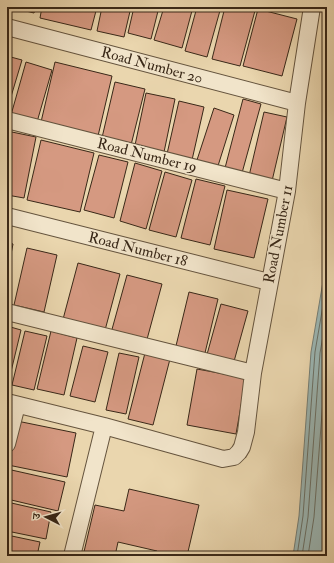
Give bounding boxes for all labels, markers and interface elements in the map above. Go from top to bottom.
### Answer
street label: Road Number 20 [99,43,205,88]
street label: Road Number 19 [95,134,199,177]
street label: Road Number 11 [260,183,297,285]
street label: Road Number 18 [86,228,190,271]
north arrow [26,497,66,537]
text: उ [30,511,43,520]

